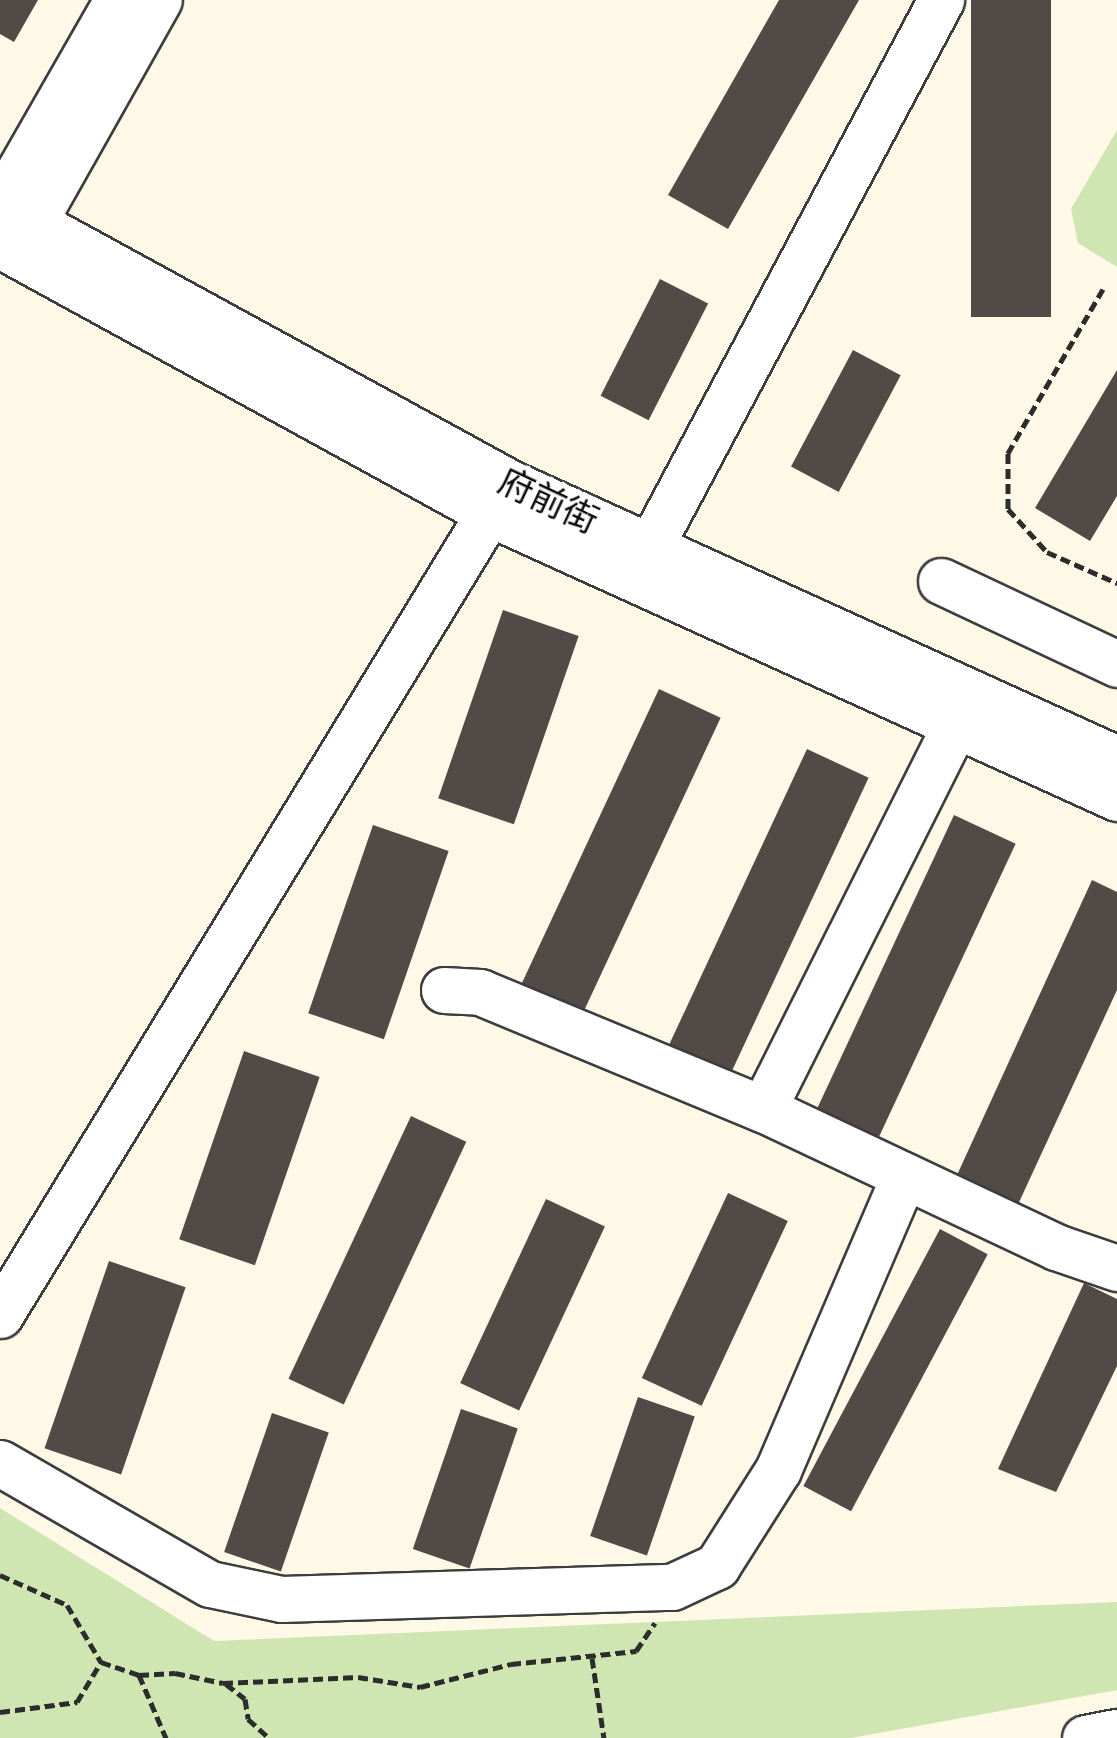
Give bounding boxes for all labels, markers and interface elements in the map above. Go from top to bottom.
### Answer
street label: 府前街 [493,459,605,541]

